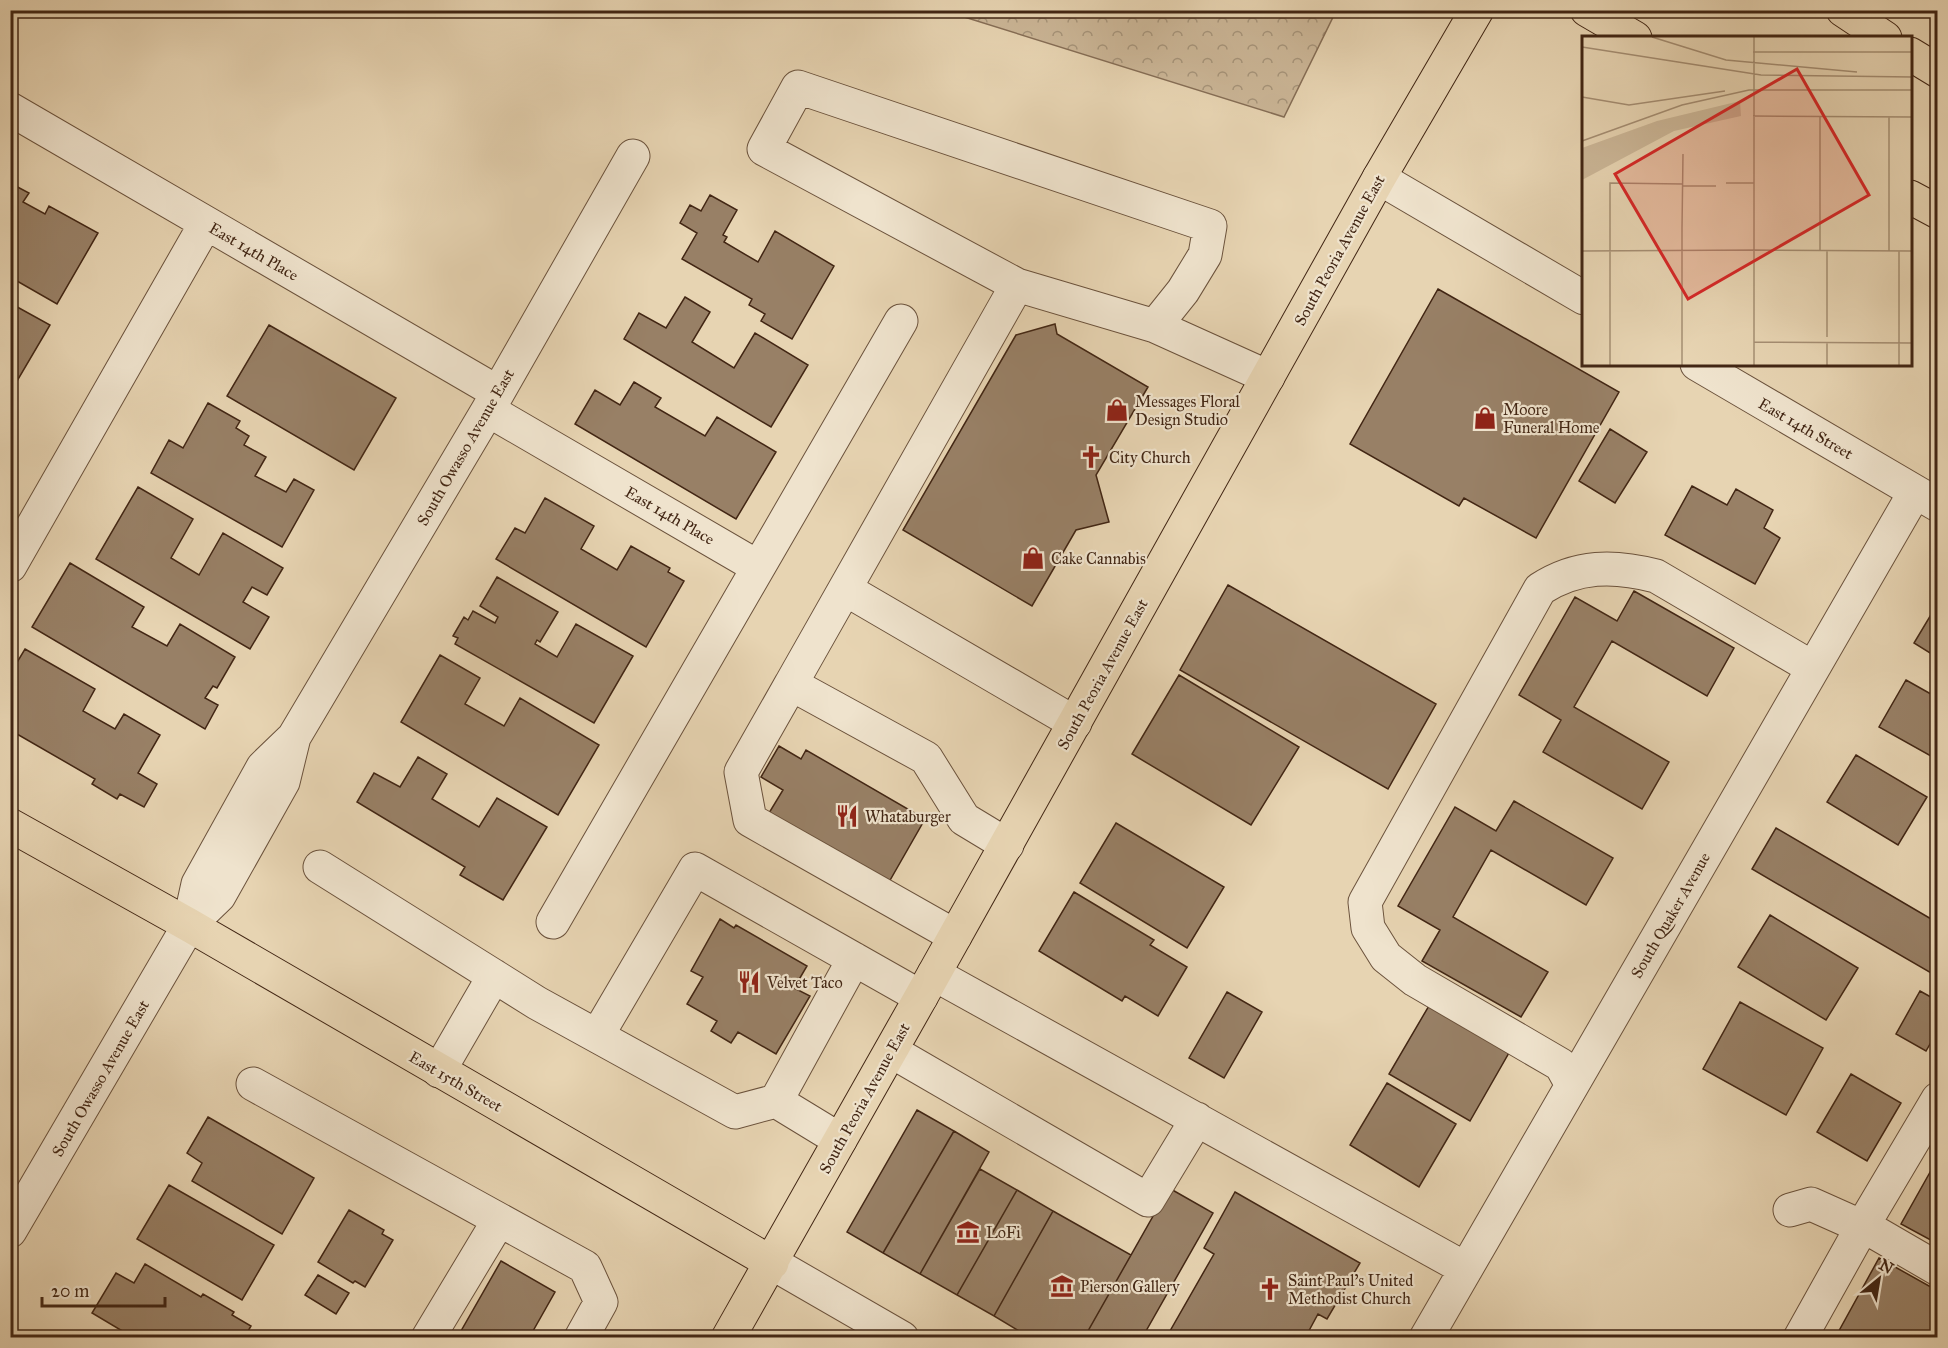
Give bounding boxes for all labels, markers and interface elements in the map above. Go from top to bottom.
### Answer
inset map [1582,36,1912,366]
street label: South Peoria Avenue East [1290,171,1389,329]
street label: East 14th Place [206,218,302,285]
street label: South Owasso Avenue East [413,365,518,529]
place label: Messages Floral Design Studio [1135,392,1240,430]
street label: East 14th Street [1755,394,1857,463]
shop icon: Messages Floral Design Studio [1104,397,1130,423]
place label: Moore Funeral Home [1503,400,1600,437]
shop icon: Moore Funeral Home [1472,405,1498,431]
church icon: City Church [1078,444,1104,470]
place label: City Church [1109,448,1191,467]
street label: East 14th Place [622,482,718,549]
shop icon: Cake Cannabis [1020,545,1046,571]
place label: Cake Cannabis [1051,549,1146,568]
street label: South Peoria Avenue East [1053,595,1152,753]
restaurant icon: Whataburger [834,803,860,829]
place label: Whataburger [865,807,951,827]
street label: South Quaker Avenue [1627,849,1714,981]
restaurant icon: Velvet Taco [736,969,762,995]
place label: Velvet Taco [766,973,843,992]
street label: South Owasso Avenue East [48,996,153,1160]
street label: South Peoria Avenue East [815,1019,914,1177]
street label: East 15th Street [406,1047,506,1116]
museum icon: LoFi [955,1219,981,1245]
place label: LoFi [986,1223,1021,1242]
north arrow [1849,1249,1909,1309]
text: N [1876,1255,1897,1278]
scale bar [42,1270,165,1308]
place label: Saint Paul's United Methodist Church [1288,1271,1413,1308]
museum icon: Pierson Gallery [1049,1273,1075,1299]
church icon: Saint Paul's United Methodist Church [1257,1276,1283,1302]
place label: Pierson Gallery [1080,1277,1180,1296]
text: 20 m [51,1280,89,1302]

